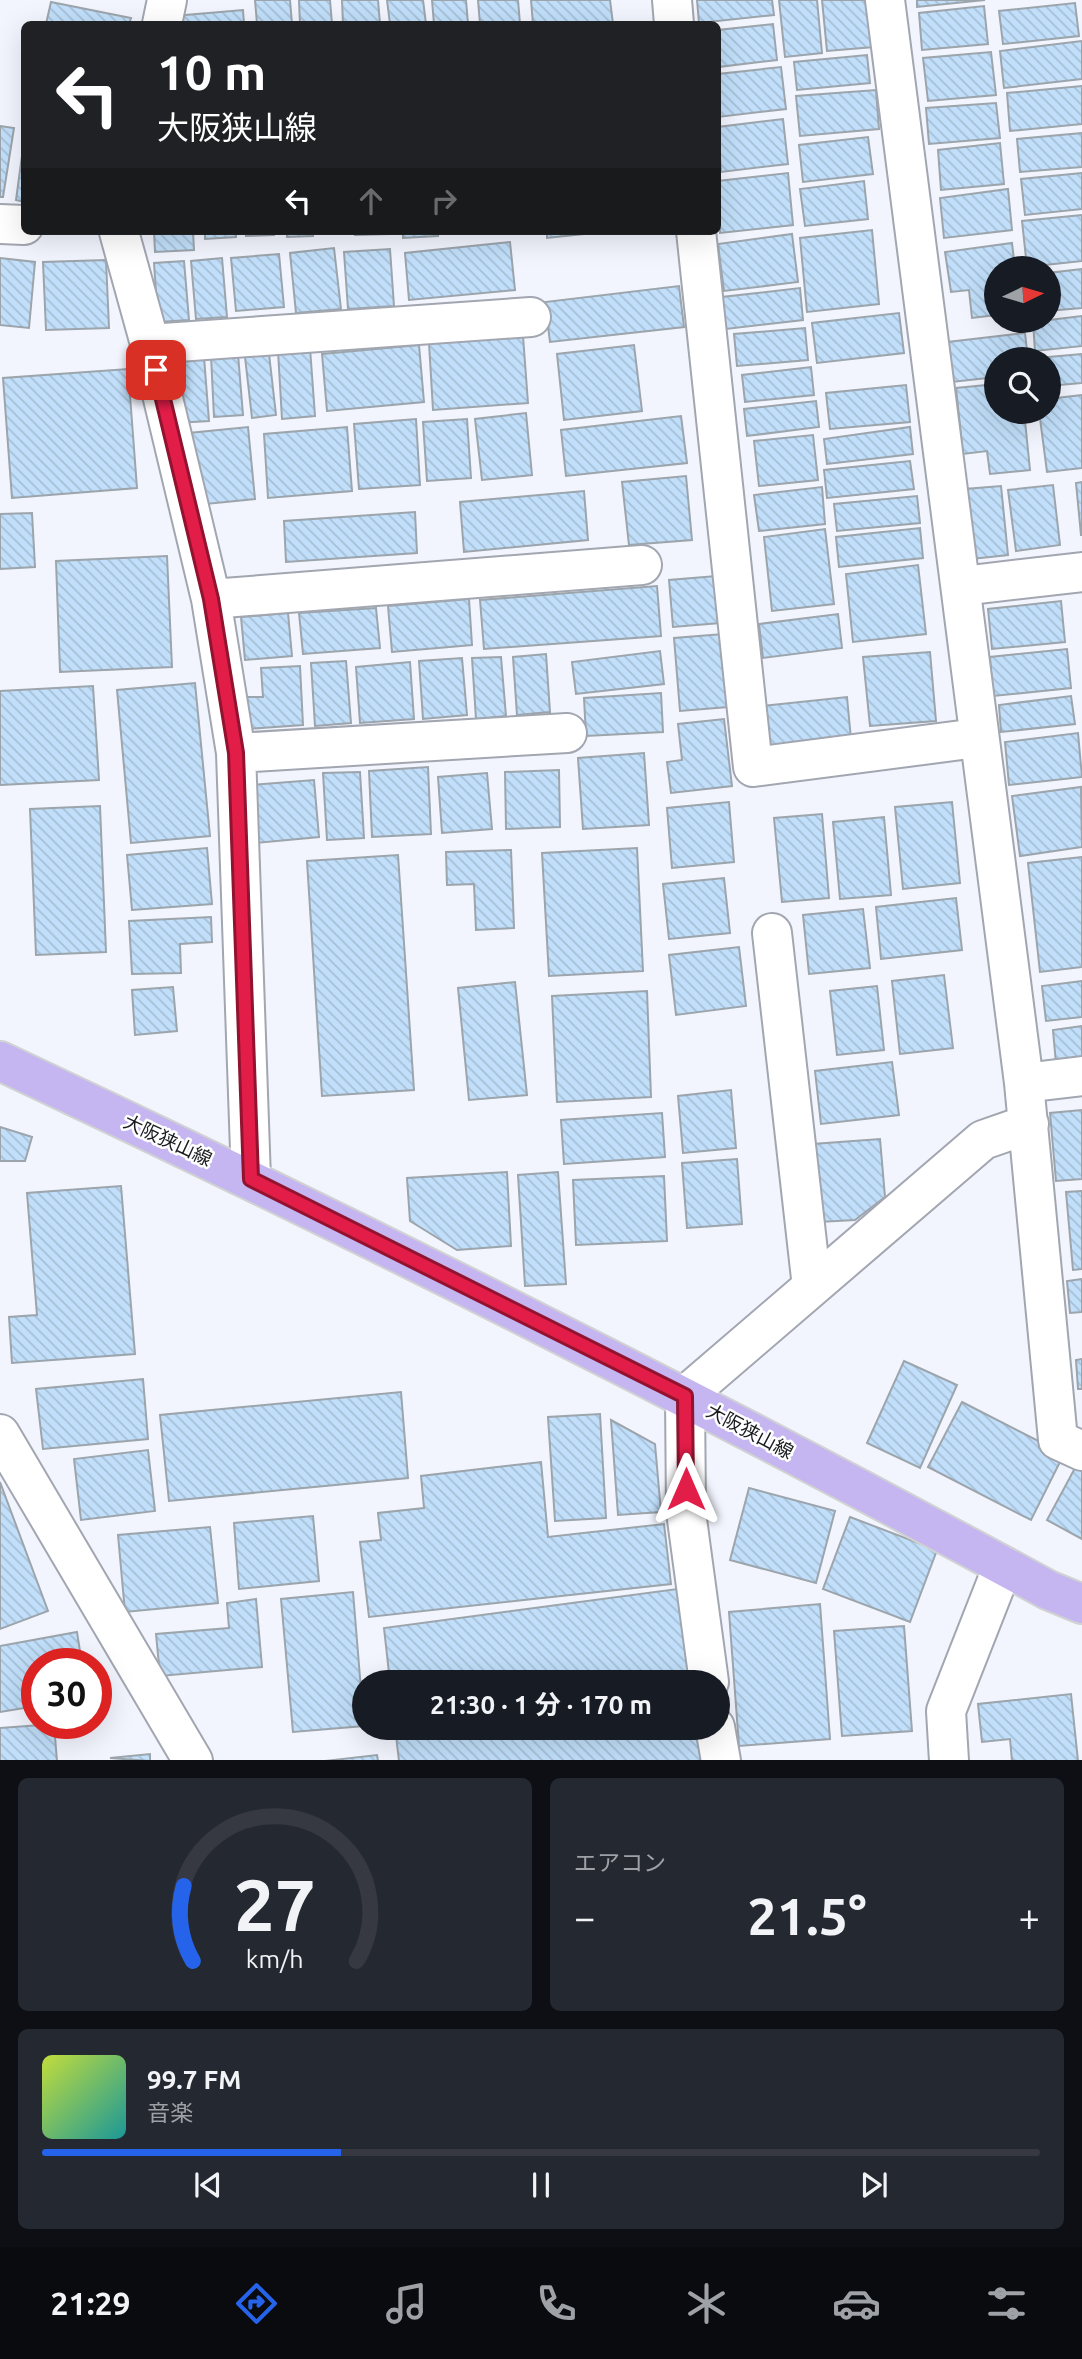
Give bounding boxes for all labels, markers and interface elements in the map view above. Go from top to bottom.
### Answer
text: 10 m [157,44,266,99]
icon: left [42,49,133,140]
text: 大阪狭山線 [157,109,317,145]
icon: left [279,182,317,220]
icon: ahead [352,182,390,220]
icon: right [425,182,463,220]
north arrow [984,256,1060,332]
map controls [984,256,1061,424]
pin [126,340,186,400]
button: search [984,347,1061,424]
icon: arrive [137,351,175,389]
street label: 大阪狭山線 [120,1110,216,1170]
street label: 大阪狭山線 [703,1399,797,1463]
position arrow [649,1452,723,1526]
speed limit sign: 30 [21,1648,112,1739]
text: 21:30 · 1 分 · 170 m [430,1690,652,1719]
text: エアコン [574,1850,666,1875]
text: 27 [234,1863,316,1945]
text: 21.5° [747,1887,867,1945]
text: − [574,1896,595,1938]
text: + [1019,1896,1040,1938]
text: km/h [246,1944,304,1972]
text: 99.7 FM [147,2065,241,2094]
text: 音楽 [147,2100,193,2125]
icon: previous [189,2166,227,2204]
icon: pause [522,2166,560,2204]
icon: next [855,2166,893,2204]
icon: directions [232,2279,281,2328]
icon: music [382,2279,431,2328]
icon: phone [532,2279,581,2328]
icon: climate [682,2279,731,2328]
icon: car [832,2279,881,2328]
icon: filters [982,2279,1031,2328]
text: 21:29 [51,2285,131,2321]

